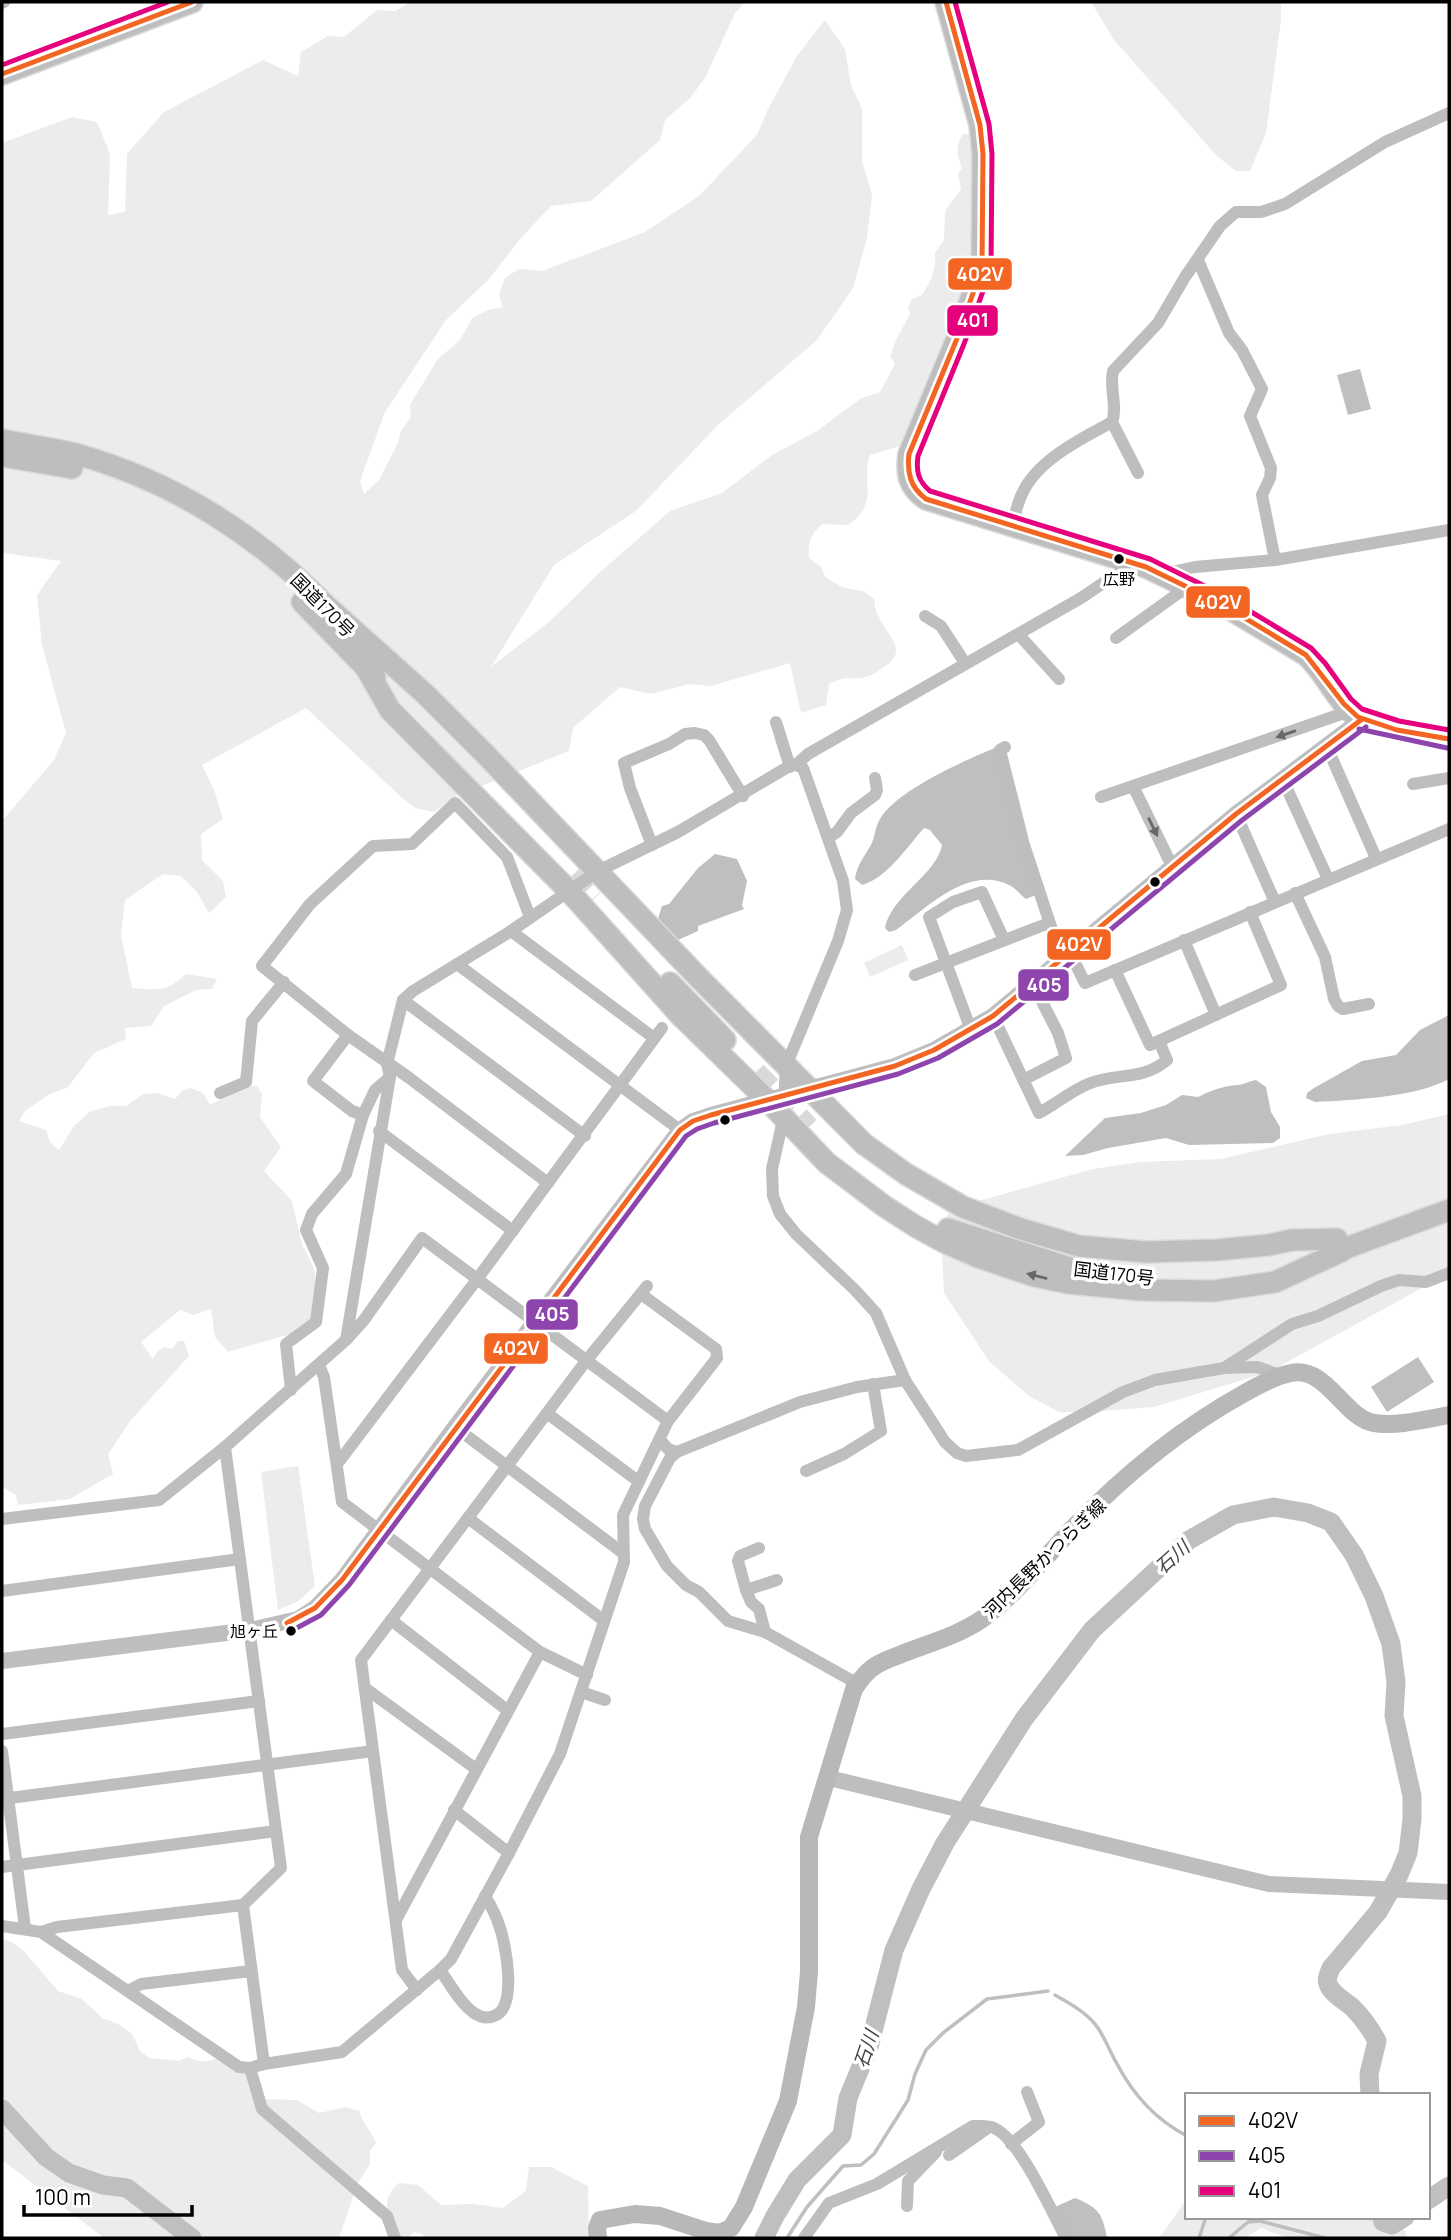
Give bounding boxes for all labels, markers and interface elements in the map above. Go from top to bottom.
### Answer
line badge: 402V [947,257,1013,291]
text: 402V [956,261,1005,287]
line badge: 401 [946,304,999,337]
text: 401 [957,307,989,333]
marker: 広野 [1112,552,1126,566]
street label: 国道170号 [286,568,360,642]
place label: 広野 [1103,568,1135,590]
line badge: 402V [1185,585,1251,619]
text: 402V [1194,589,1243,615]
one-way arrow [1275,729,1296,740]
one-way arrow [1147,817,1159,837]
unlabelled marker [1148,875,1162,889]
line badge: 402V [1046,928,1112,961]
text: 402V [1055,931,1104,957]
line badge: 405 [1017,968,1070,1002]
text: 405 [1026,972,1062,998]
unlabelled marker [718,1113,732,1127]
street label: 国道170号 [1072,1256,1156,1290]
one-way arrow [1026,1270,1048,1281]
line badge: 405 [525,1298,579,1331]
text: 405 [534,1301,570,1327]
line badge: 402V [483,1332,549,1365]
text: 402V [492,1335,541,1361]
street label: 河内長野かつらぎ線 [977,1493,1111,1623]
water label: 石川 [1149,1533,1196,1579]
place label: 旭ヶ丘 [230,1620,278,1642]
marker: 旭ヶ丘 [284,1624,298,1638]
water label: 石川 [848,2025,885,2071]
legend [1185,2093,1430,2219]
text: 402V [1248,2106,1298,2134]
text: 405 [1248,2141,1285,2169]
scale bar [24,2174,192,2218]
text: 401 [1248,2176,1281,2204]
text: 100 m [35,2183,91,2211]

